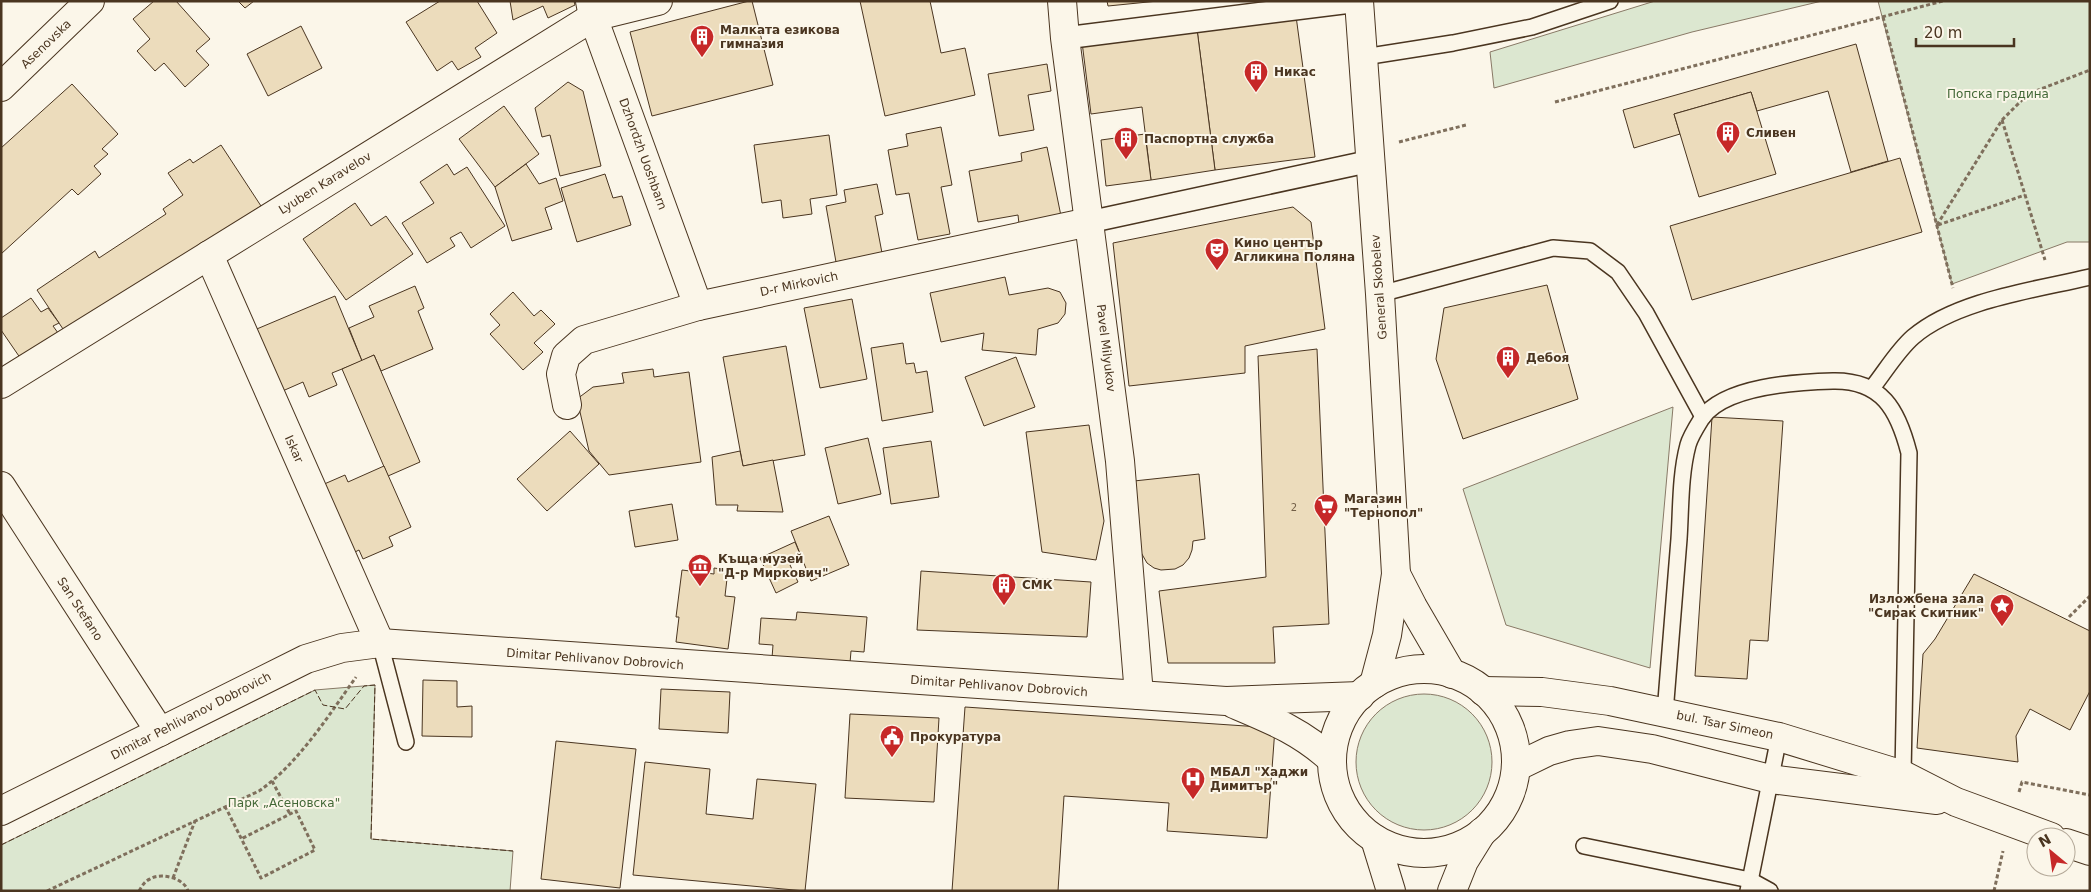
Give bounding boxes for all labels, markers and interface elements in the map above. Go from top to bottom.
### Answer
scale bar [1916,15,2014,47]
street label: Asenovska [18,17,74,71]
place label: Малката езикова гимназия [720,23,840,51]
building icon: Малката езикова гимназия [689,24,715,58]
text: 20 m [1924,24,1962,42]
building icon: Никас [1243,59,1269,93]
place label: Никас [1274,65,1316,79]
park label: Попска градина [1947,87,2049,101]
street label: Dzhordzh Uoshbarn [616,96,670,212]
building icon: Сливен [1715,120,1741,154]
building icon: Паспортна служба [1113,126,1139,160]
place label: Сливен [1746,126,1796,140]
place label: Паспортна служба [1144,132,1274,146]
street label: Lyuben Karavelov [276,149,374,217]
street label: General Skobelev [1368,234,1390,340]
place label: Кино център Агликина Поляна [1234,236,1355,264]
theatre icon: Кино център Агликина Поляна [1204,237,1230,271]
street label: D-r Mirkovich [759,269,839,299]
street label: Pavel Milyukov [1094,303,1118,393]
building icon: Дебоя [1495,345,1521,379]
place label: Дебоя [1526,351,1569,365]
street label: Iskar [282,433,306,465]
place label: Магазин "Тернопол" [1344,492,1423,520]
supermarket icon: Магазин "Тернопол" [1313,493,1339,527]
house number: 2 [1291,502,1297,513]
place label: Къща музей "Д-р Миркович" [718,552,829,580]
museum icon: Къща музей "Д-р Миркович" [687,553,713,587]
building icon: СМК [991,572,1017,606]
street label: San Stefano [54,575,106,643]
place label: СМК [1022,578,1053,592]
place label: Изложбена зала "Сирак Скитник" [1868,592,1984,620]
place icon: Изложбена зала "Сирак Скитник" [1989,593,2015,627]
street label: Dimitar Pehlivanov Dobrovich [506,646,684,672]
street label: Dimitar Pehlivanov Dobrovich [109,669,273,763]
street label: Dimitar Pehlivanov Dobrovich [910,673,1088,699]
street label: bul. Tsar Simeon [1675,708,1775,742]
public building icon: Прокуратура [879,724,905,758]
place label: Прокуратура [910,730,1001,744]
place label: МБАЛ "Хаджи Димитър" [1210,765,1308,793]
hospital icon: МБАЛ "Хаджи Димитър" [1180,766,1206,800]
park label: Парк „Асеновска" [228,796,340,810]
north arrow [2026,827,2076,877]
text: N [2036,831,2054,850]

